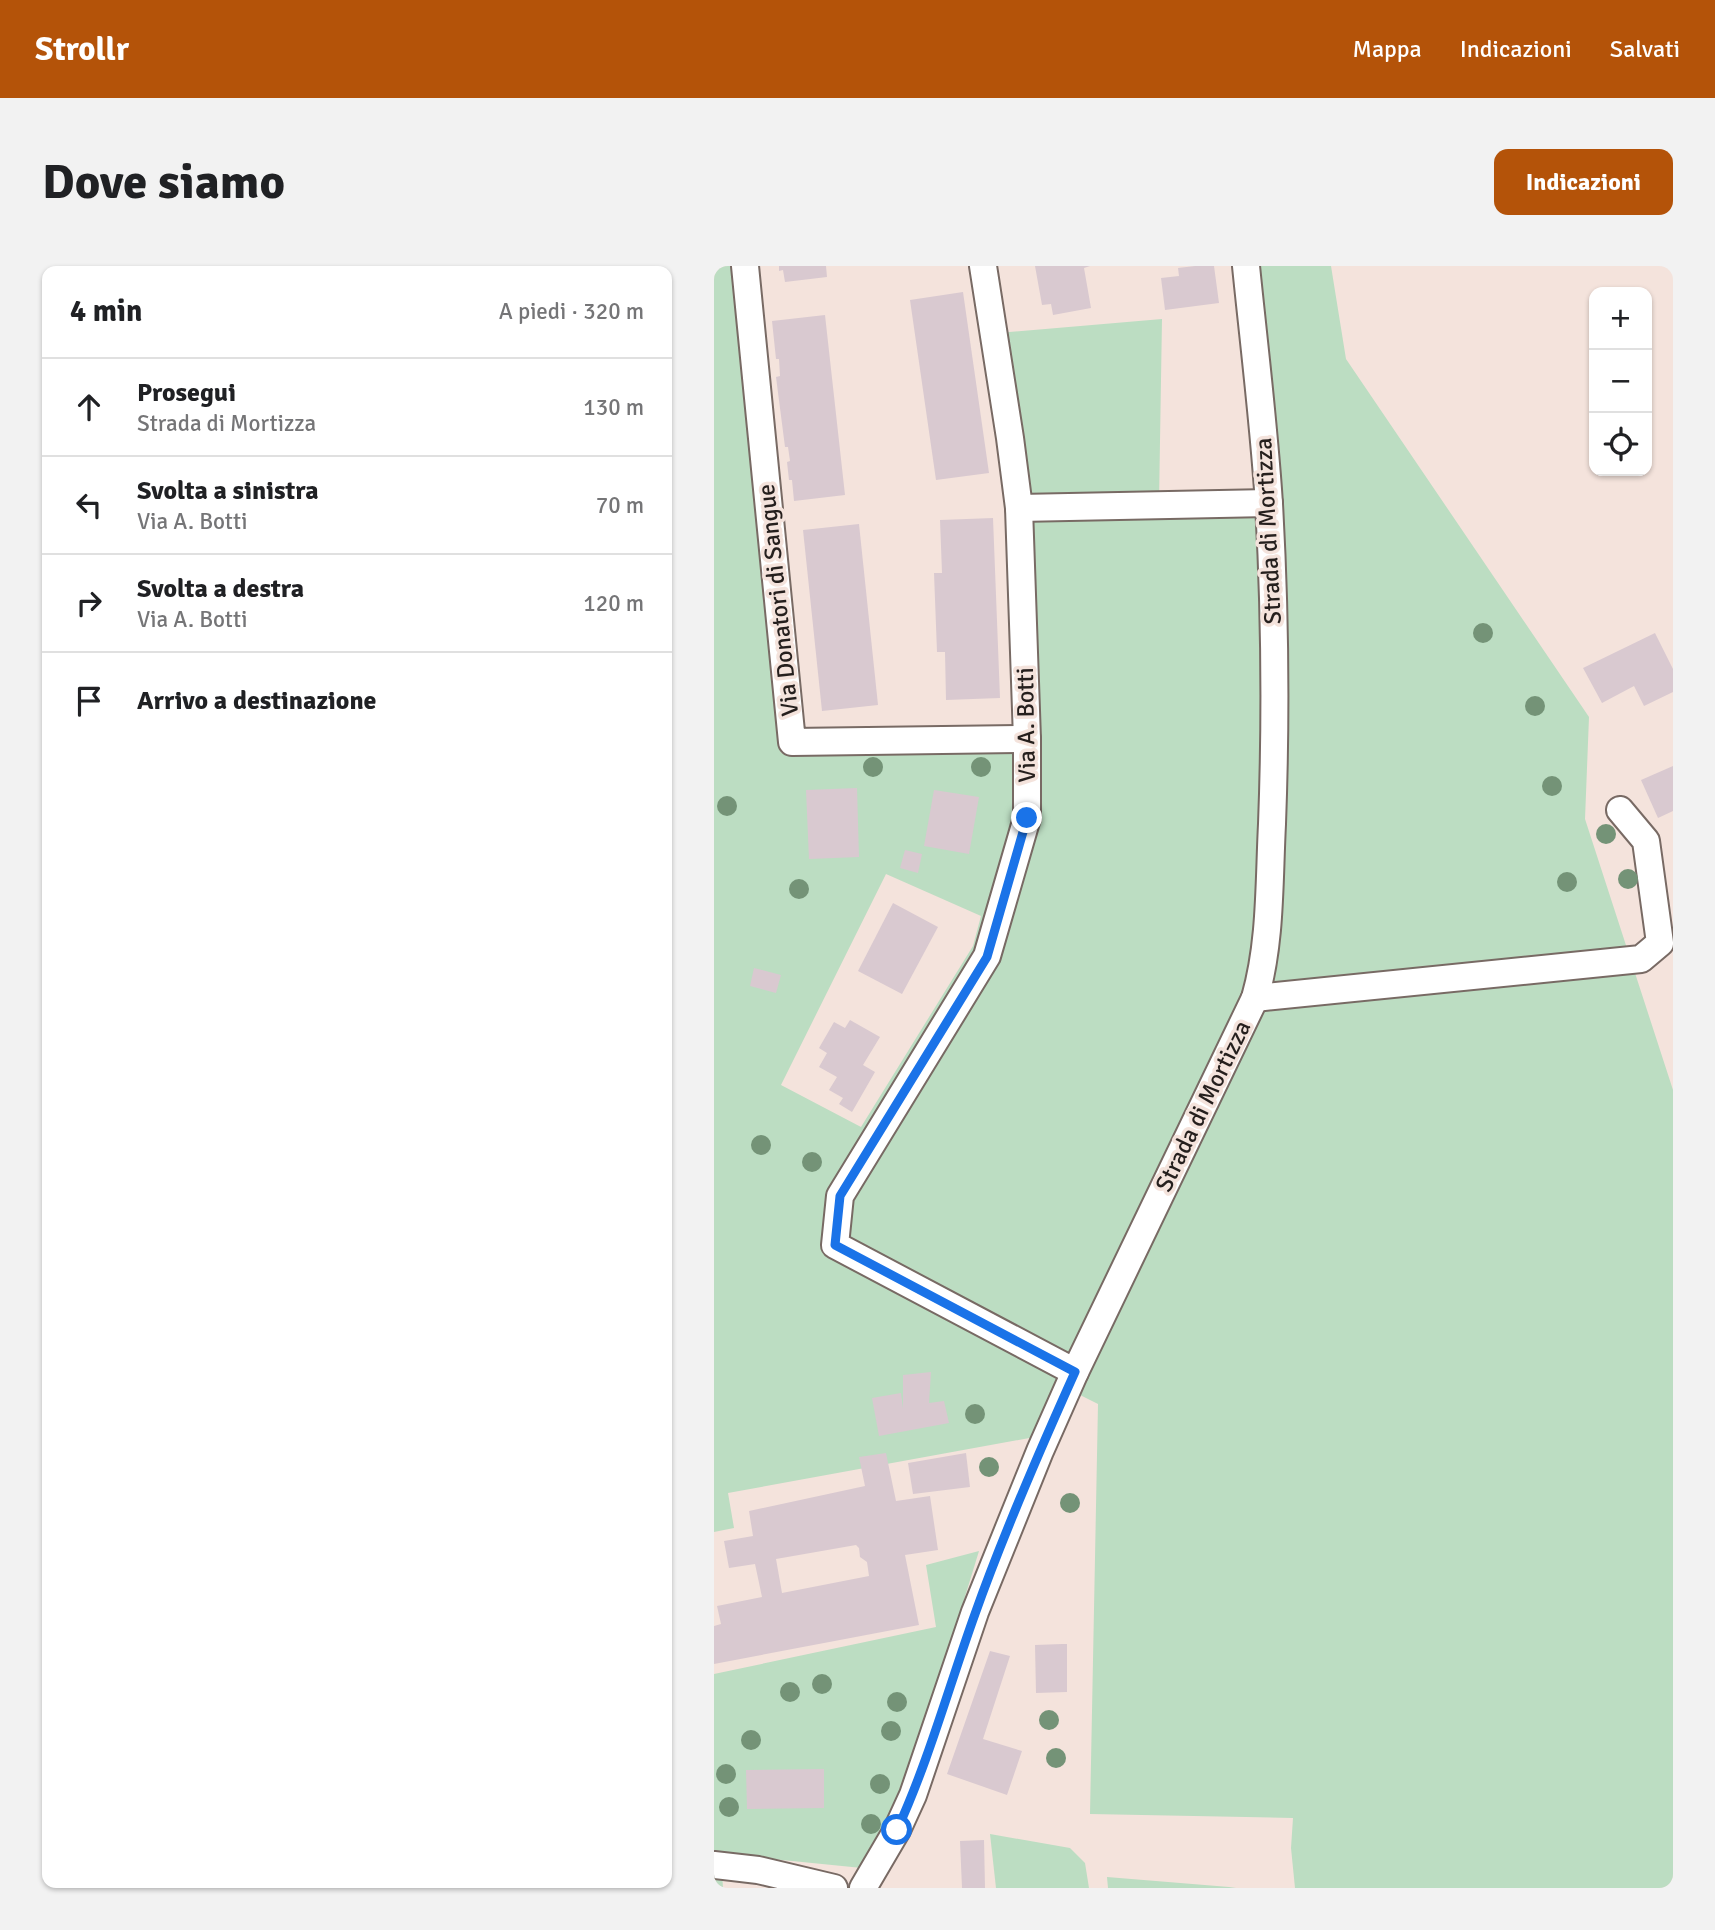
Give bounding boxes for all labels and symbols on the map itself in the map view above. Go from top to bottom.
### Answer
street label: Strada di Mortizza [1248,437,1288,625]
street label: Via Donatori di Sangue [751,482,805,718]
street label: Via A. Botti [1010,667,1042,783]
route end [1011,802,1042,833]
street label: Strada di Mortizza [1149,1015,1257,1197]
route start [881,1814,912,1845]

